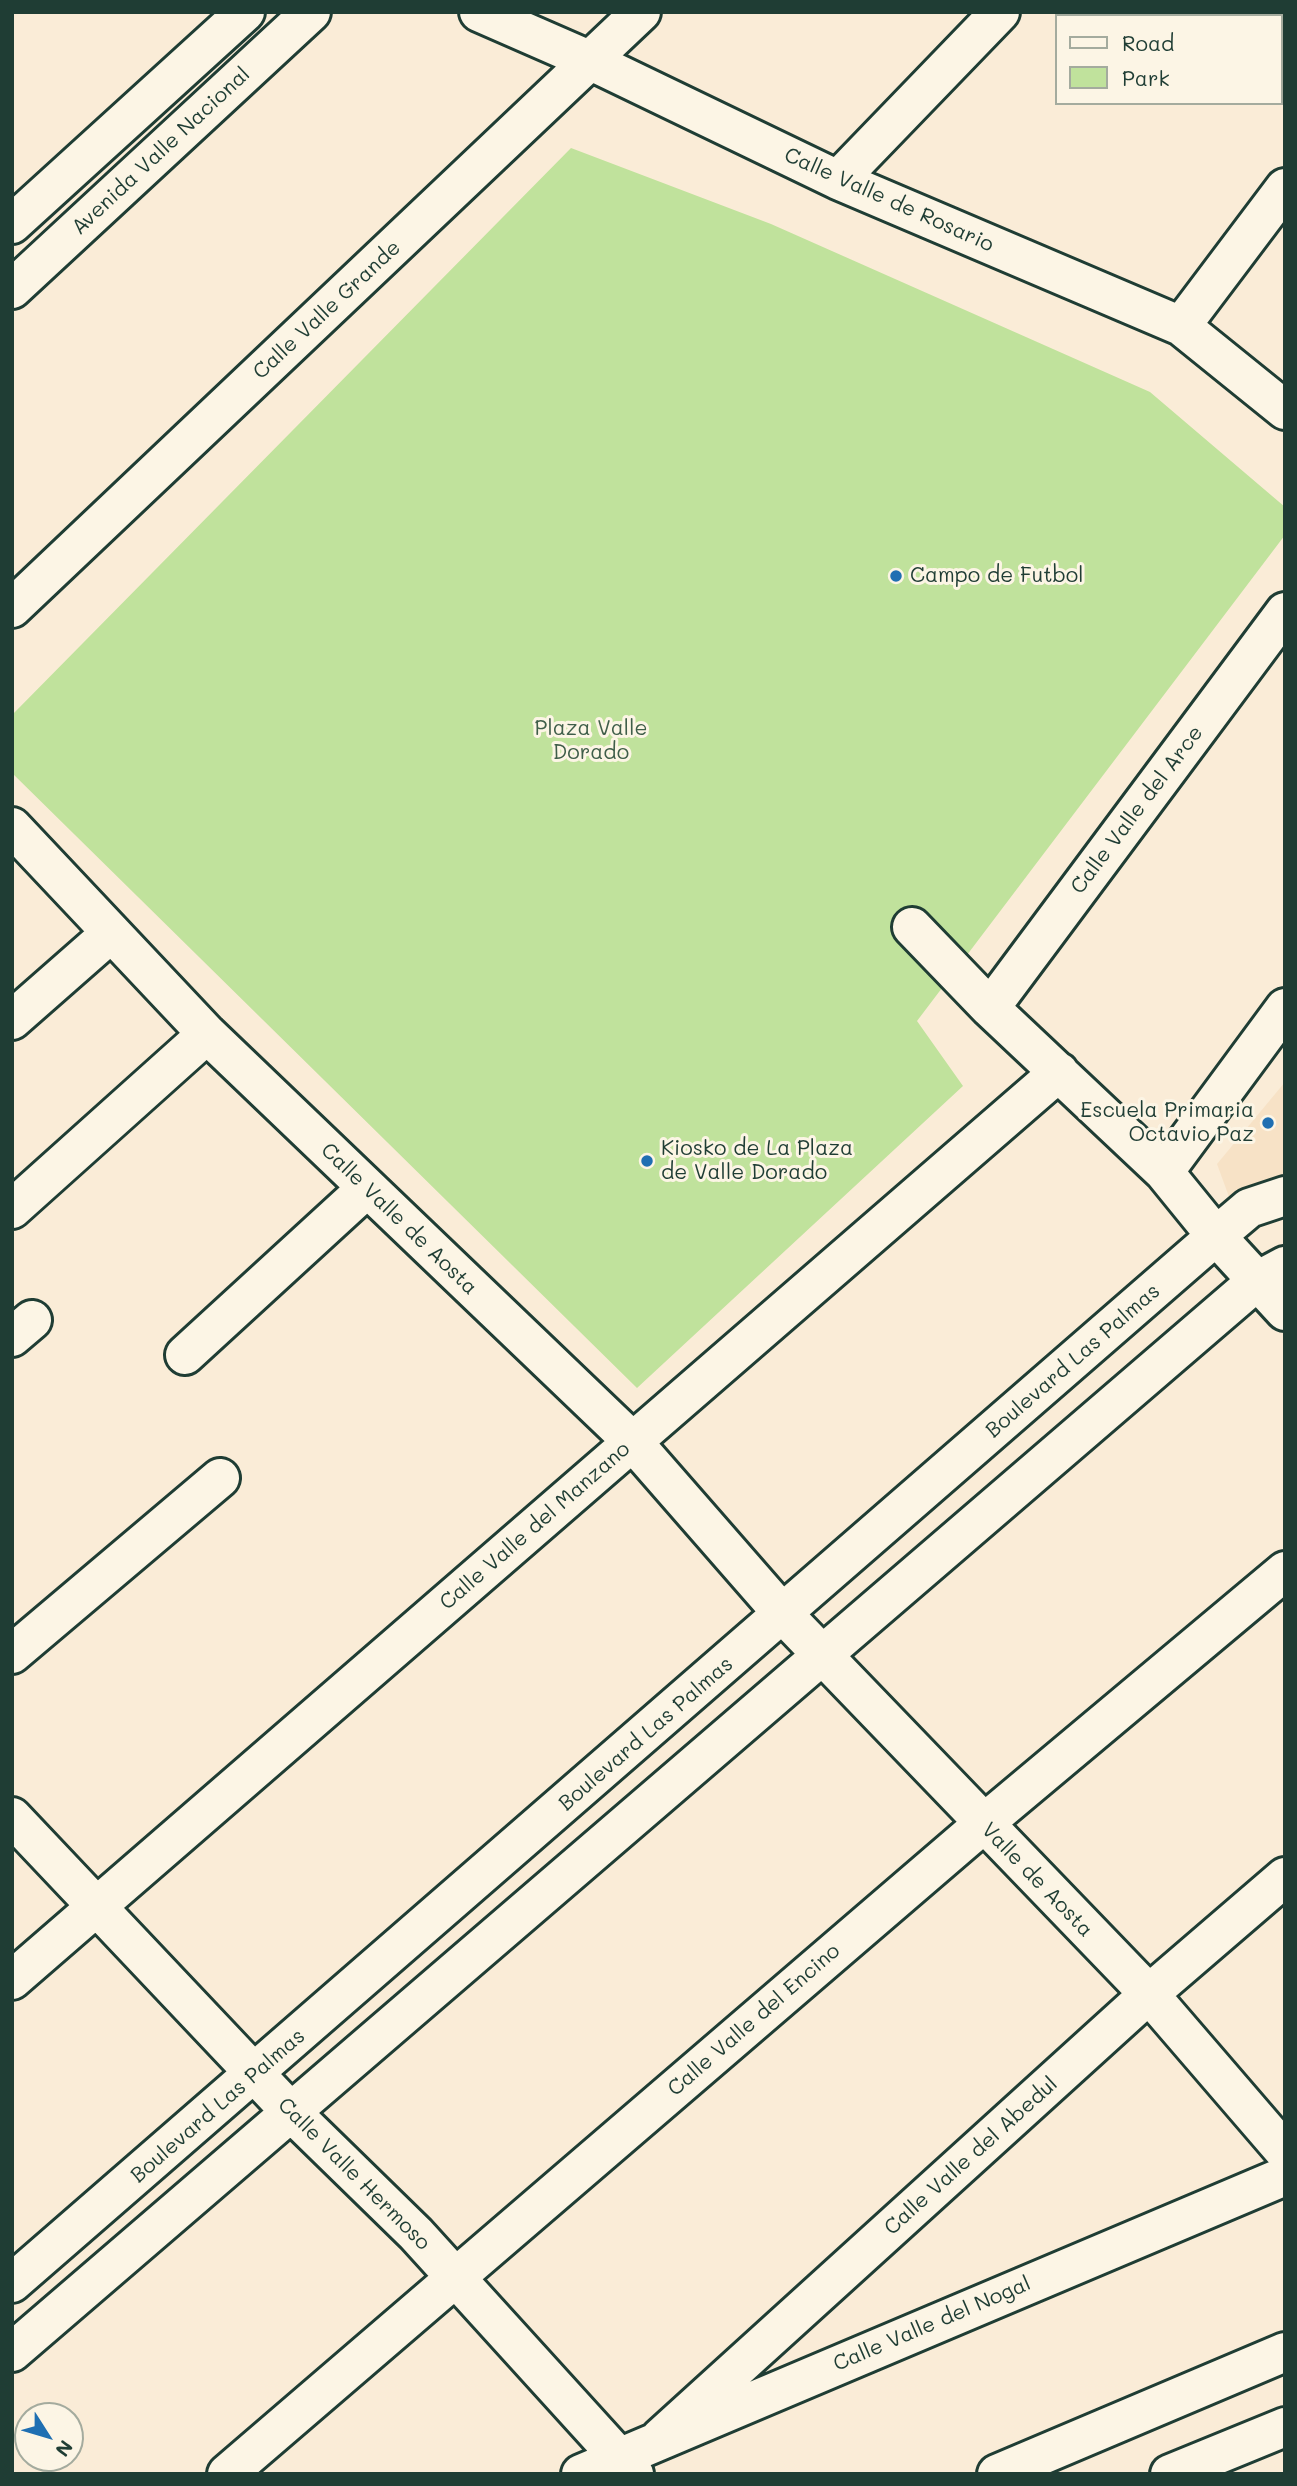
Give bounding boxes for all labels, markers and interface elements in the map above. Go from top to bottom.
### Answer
legend [1056,14,1283,105]
text: Road [1122,29,1174,56]
street label: Avenida Valle Nacional [67,62,255,240]
text: Park [1122,64,1170,91]
street label: Calle Valle de Rosario [780,142,998,258]
street label: Calle Valle Grande [248,235,406,385]
place label: Campo de Futbol [910,563,1084,589]
marker: Campo de Futbol [888,568,904,584]
park label: Plaza Valle Dorado [535,716,647,766]
street label: Calle Valle del Arce [1066,721,1208,899]
place label: Escuela Primaria Octavio Paz [1080,1098,1254,1148]
marker: Escuela Primaria Octavio Paz [1260,1115,1276,1131]
place label: Kiosko de La Plaza de Valle Dorado [661,1136,853,1186]
street label: Calle Valle de Aosta [316,1138,482,1300]
marker: Kiosko de La Plaza de Valle Dorado [639,1153,655,1169]
street label: Boulevard Las Palmas [981,1279,1165,1443]
street label: Calle Valle del Manzano [435,1437,635,1615]
street label: Boulevard Las Palmas [554,1652,738,1816]
street label: Valle de Aosta [976,1818,1098,1942]
street label: Calle Valle del Encino [663,1938,845,2102]
street label: Boulevard Las Palmas [126,2024,310,2188]
street label: Calle Valle del Abedul [879,2072,1063,2240]
street label: Calle Valle Hermoso [272,2092,436,2256]
street label: Calle Valle del Nogal [830,2271,1034,2377]
north arrow [14,2402,84,2472]
text: N [50,2435,79,2462]

